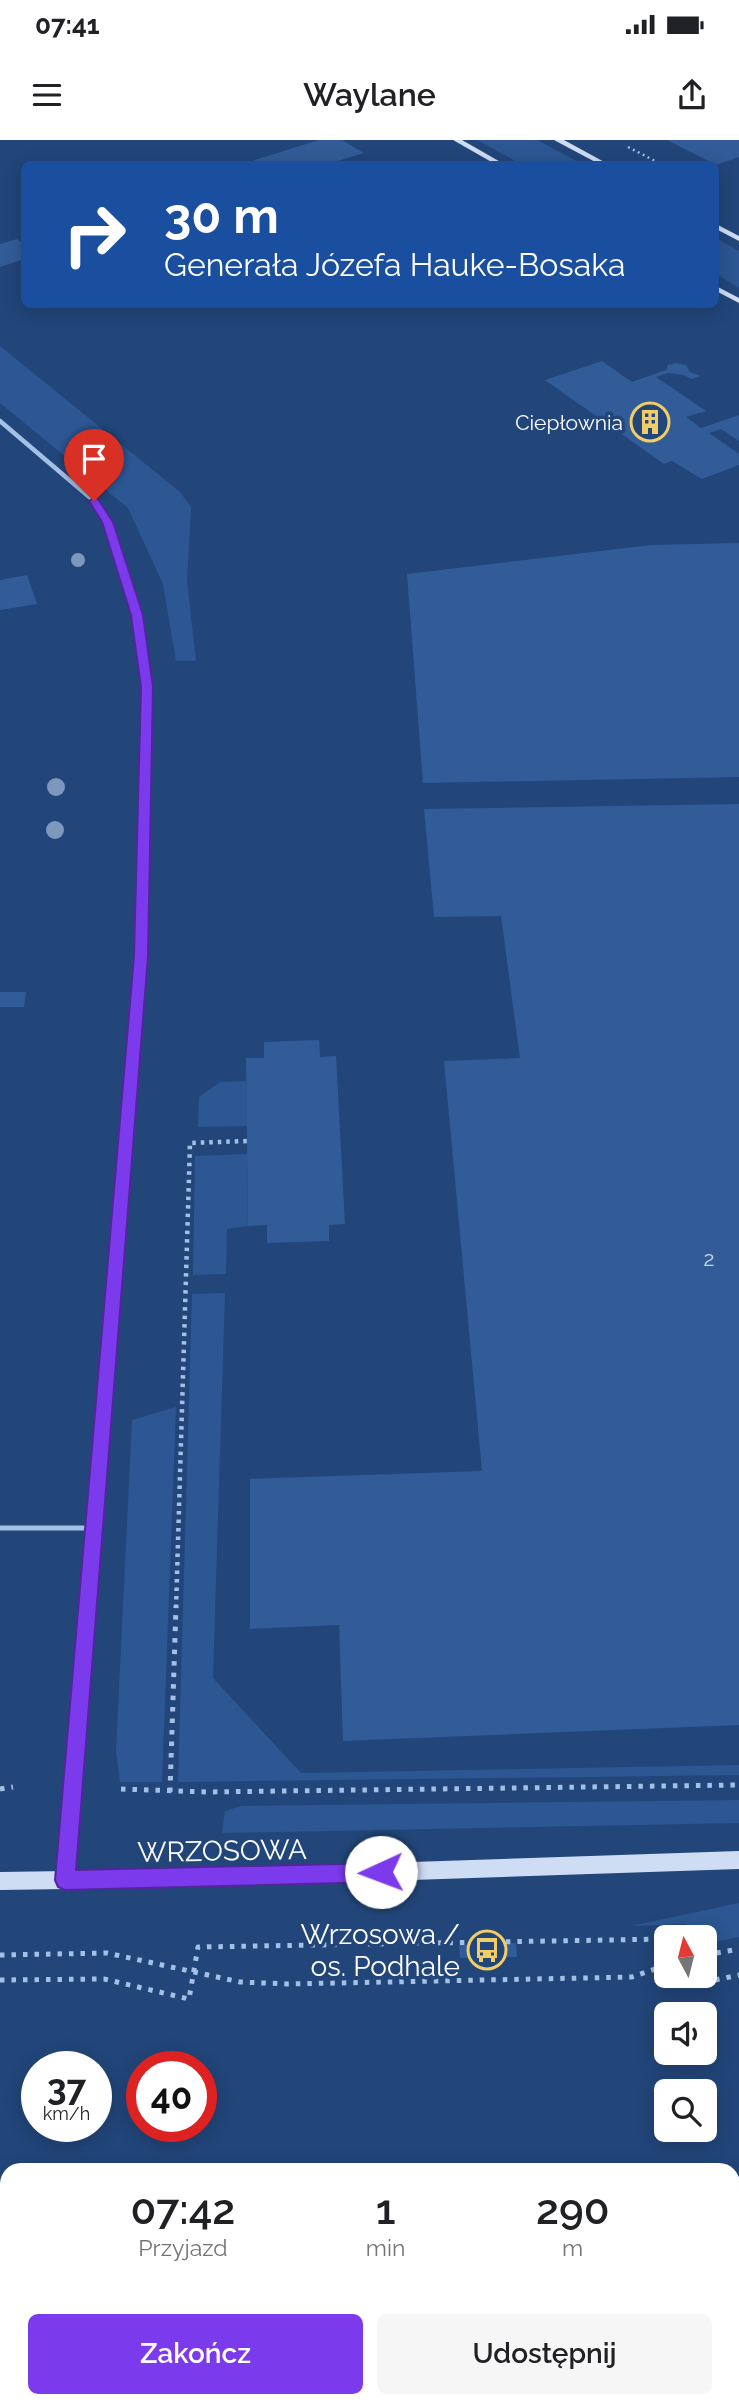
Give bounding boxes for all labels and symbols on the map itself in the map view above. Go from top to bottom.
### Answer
building icon: Ciepłownia [629,401,671,443]
place label: Ciepłownia [515,410,623,435]
pin [64,429,124,501]
house number: 2 [704,1246,714,1271]
street label: WRZOSOWA [137,1833,307,1869]
position arrow [344,1835,418,1909]
place label: Wrzosowa / os. Podhale [301,1918,460,1983]
north arrow [654,1925,718,1988]
bus stop icon: Wrzosowa / os. Podhale [466,1929,508,1971]
speed limit sign: 40 [126,2051,217,2142]

